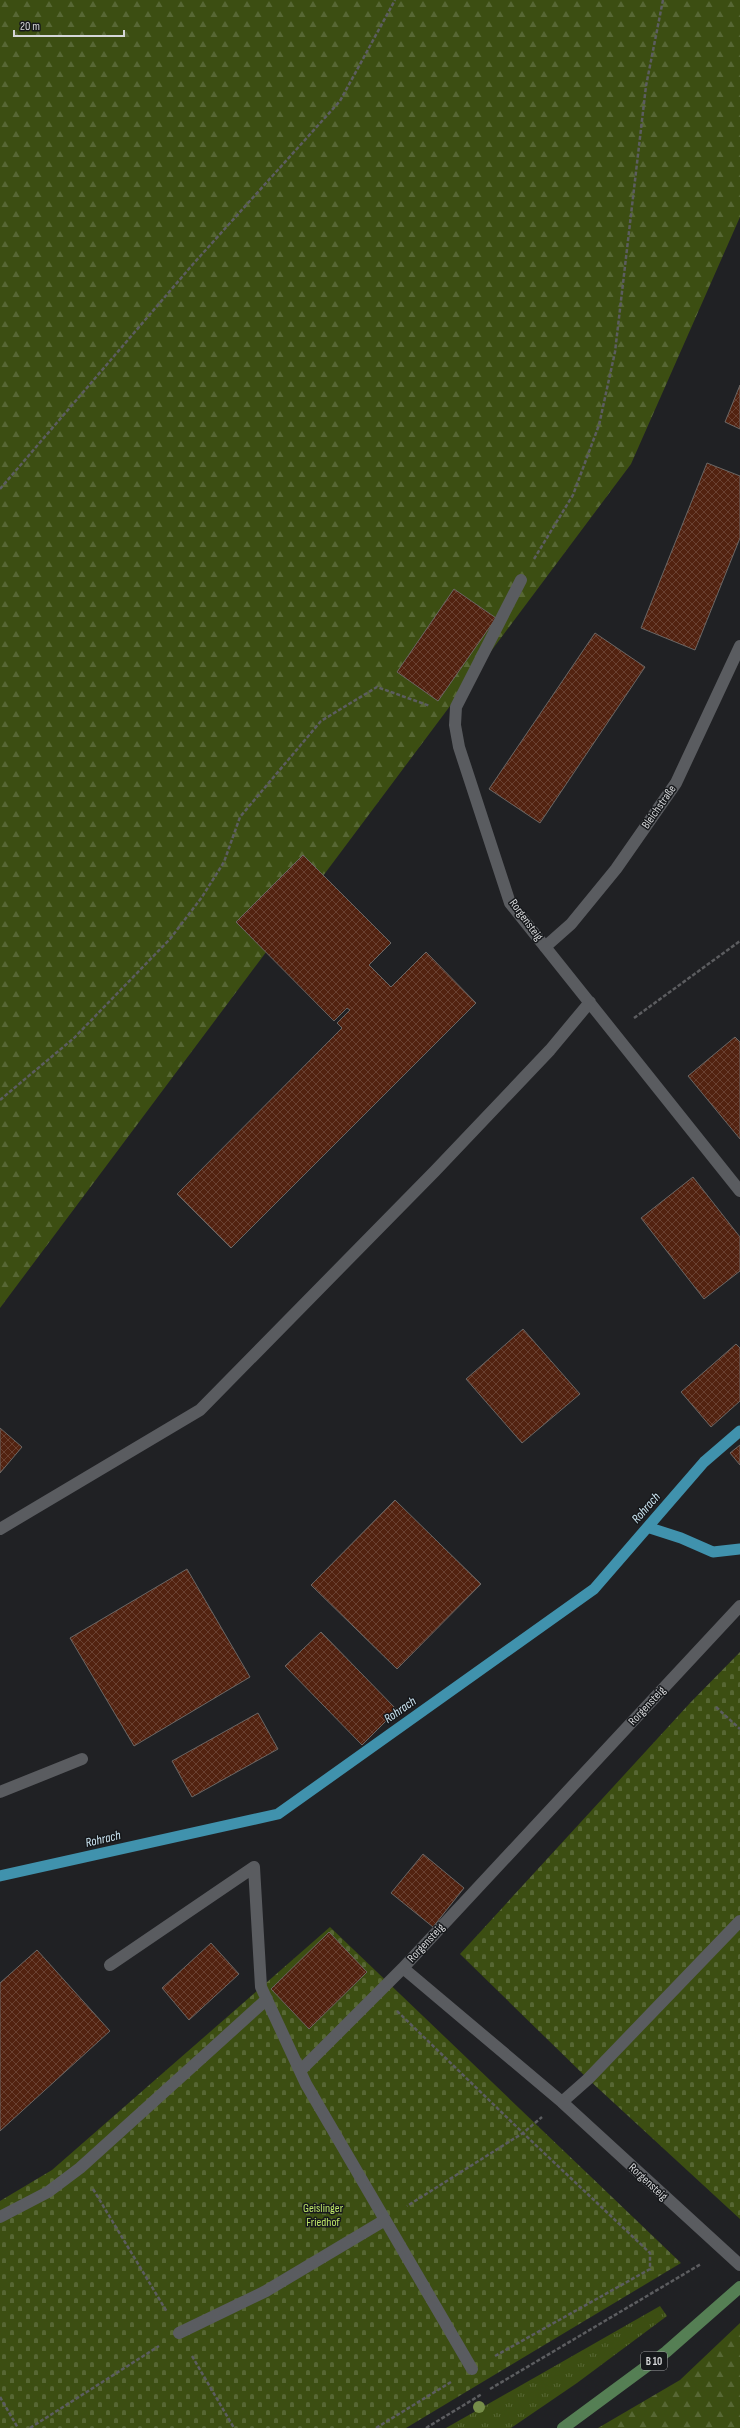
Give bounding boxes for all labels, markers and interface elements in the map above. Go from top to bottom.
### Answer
scale bar [14,12,124,38]
text: 20 m [20,19,40,34]
street label: Bleichstraße [638,782,680,832]
street label: Rorgensteig [506,896,546,944]
water label: Rohrach [628,1489,664,1527]
street label: Rorgensteig [625,1683,669,1729]
water label: Rohrach [381,1693,420,1727]
water label: Rohrach [84,1827,123,1851]
street label: Rorgensteig [404,1920,448,1966]
street label: Rorgensteig [625,2160,671,2204]
park label: Geislinger Friedhof [303,2201,344,2230]
road number: B 10 [641,2352,667,2370]

